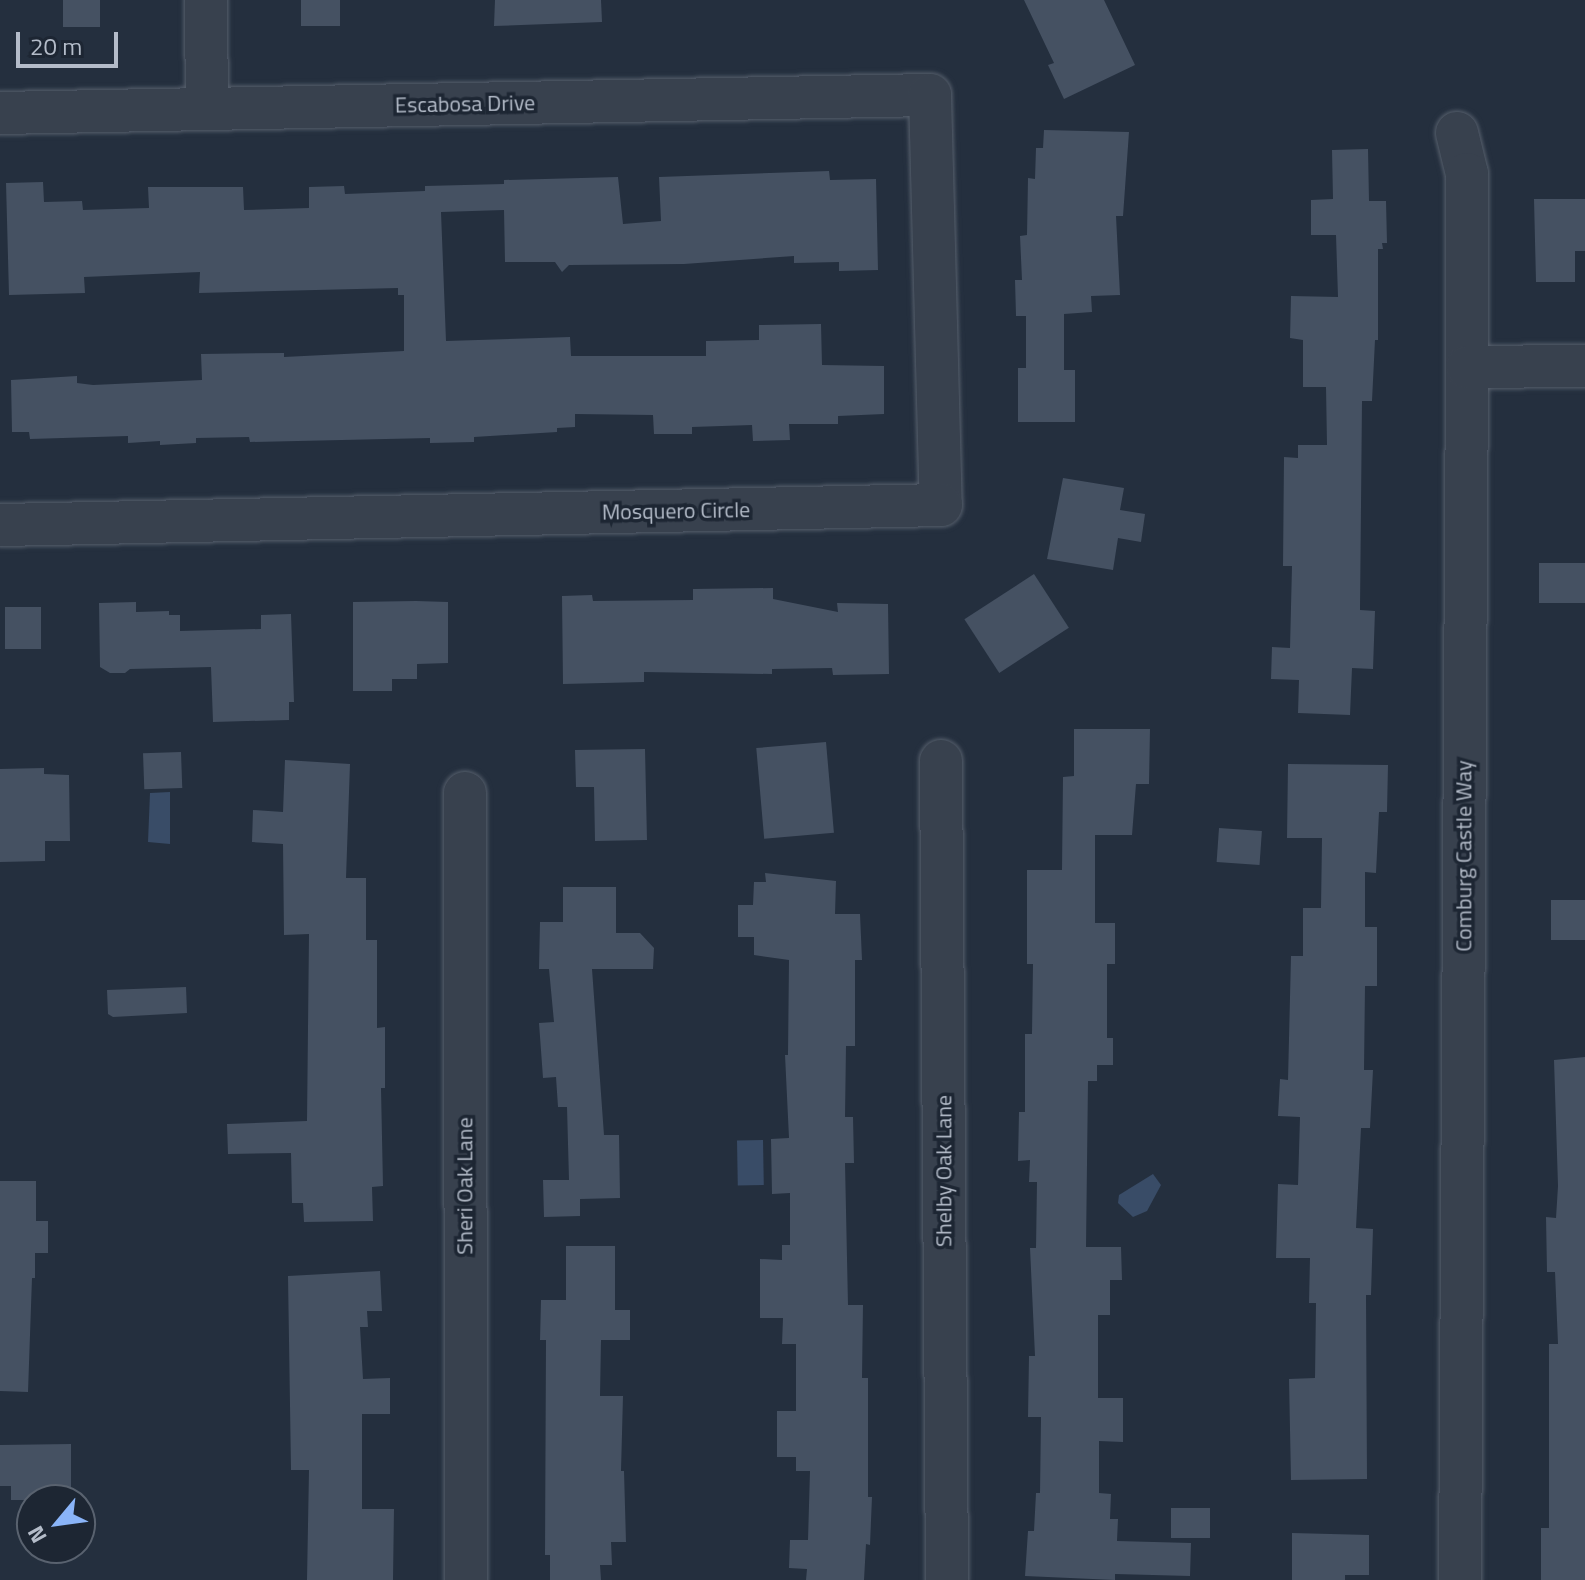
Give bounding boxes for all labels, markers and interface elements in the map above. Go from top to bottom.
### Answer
scale bar [20,16,122,66]
text: 20 m [30,28,82,64]
street label: Escabosa Drive [395,90,535,118]
street label: Mosquero Circle [602,497,750,525]
street label: Comburg Castle Way [1451,760,1477,952]
street label: Shelby Oak Lane [931,1095,957,1247]
street label: Sheri Oak Lane [452,1117,478,1255]
north arrow [16,1484,96,1564]
text: N [18,1520,55,1550]

